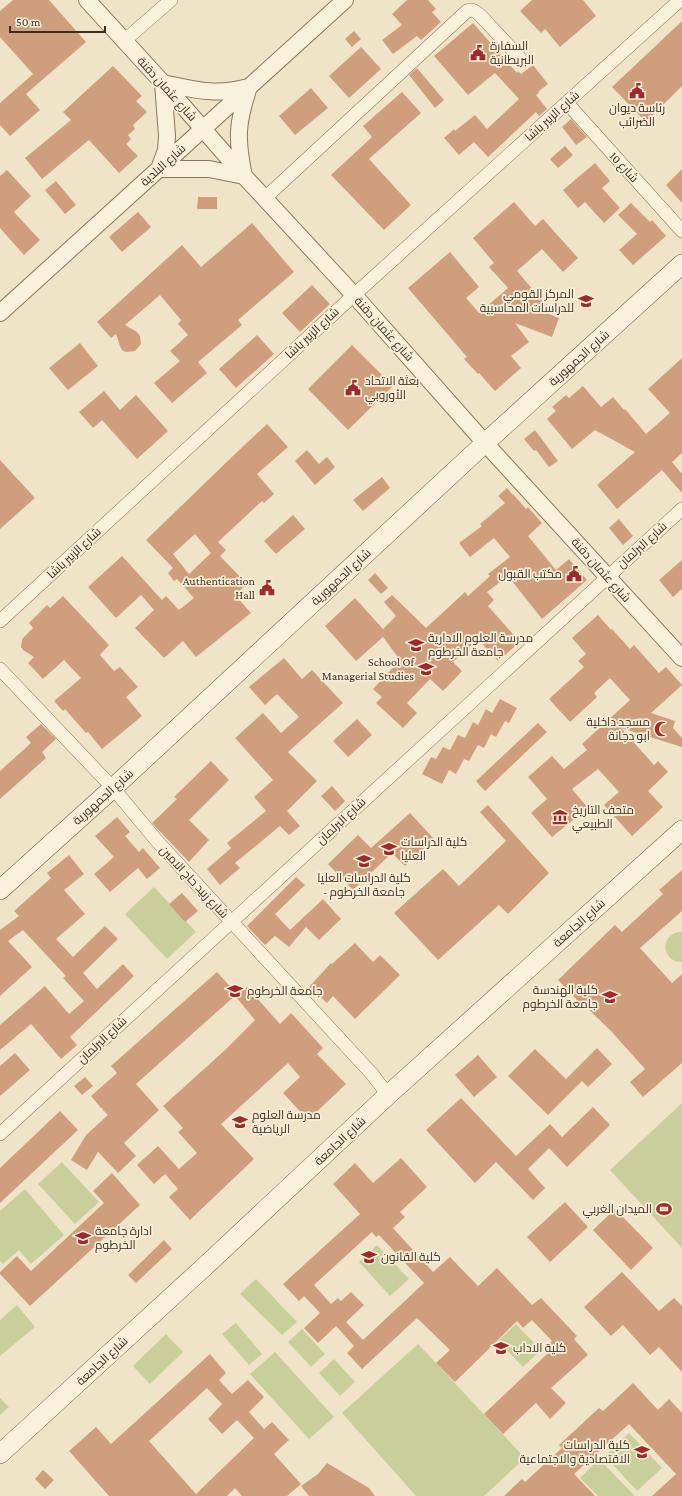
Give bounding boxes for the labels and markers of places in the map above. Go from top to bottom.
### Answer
place label: السفارة البريطانية [490,39,534,67]
public building icon: السفارة البريطانية [469,44,487,62]
public building icon: رئاسة ديوان الضرائب [628,82,646,100]
place label: رئاسة ديوان الضرائب [609,101,665,129]
place label: المركز القومي للدراسات المحاسبية [480,287,574,315]
school or university icon: المركز القومي للدراسات المحاسبية [577,292,595,310]
place label: بعثة الاتحاد الأوروبي [365,374,419,405]
public building icon: بعثة الاتحاد الأوروبي [344,379,362,397]
public building icon: مكتب القبول [565,565,583,583]
place label: مكتب القبول [498,567,562,581]
place label: Authentication Hall [183,574,256,602]
public building icon: Authentication Hall [258,579,276,597]
place label: مدرسة العلوم الادارية جامعة الخرطوم [428,631,533,660]
school or university icon: مدرسة العلوم الادارية جامعة الخرطوم [407,636,425,654]
place label: School Of Managerial Studies [322,655,415,683]
school or university icon: School Of Managerial Studies [417,660,435,678]
place label: مسجد داخلية ابو دجانة [586,715,650,743]
mosque icon: مسجد داخلية ابو دجانة [653,720,671,738]
place label: متحف التاريخ الطبيعي [572,803,634,834]
museum icon: متحف التاريخ الطبيعي [551,808,569,826]
place label: كلية الدراسات العليا [401,835,467,863]
school or university icon: كلية الدراسات العليا [380,840,398,858]
school or university icon: كلية الدراسات العليا - جامعة الخرطوم [355,852,373,870]
place label: كلية الدراسات العليا - جامعة الخرطوم [317,871,411,900]
school or university icon: جامعة الخرطوم [226,982,244,1000]
place label: كلية الهندسة جامعة الخرطوم [523,983,598,1012]
place label: جامعة الخرطوم [247,984,322,999]
school or university icon: كلية الهندسة جامعة الخرطوم [601,988,619,1006]
place label: مدرسة العلوم الرياضية [252,1108,321,1136]
school or university icon: مدرسة العلوم الرياضية [231,1113,249,1131]
sports icon: الميدان الغربي [655,1200,673,1218]
place label: الميدان الغربي [582,1202,652,1219]
place label: ادارة جامعة الخرطوم [95,1224,152,1253]
school or university icon: ادارة جامعة الخرطوم [74,1229,92,1247]
school or university icon: كلية القانون [360,1248,378,1266]
place label: كلية القانون [381,1250,441,1264]
school or university icon: كلية الاداب [492,1339,510,1357]
place label: كلية الاداب [513,1341,566,1355]
place label: كلية الدراسات الاقتصادية والاجتماعية [519,1438,630,1466]
school or university icon: كلية الدراسات الاقتصادية والاجتماعية [633,1443,651,1461]

